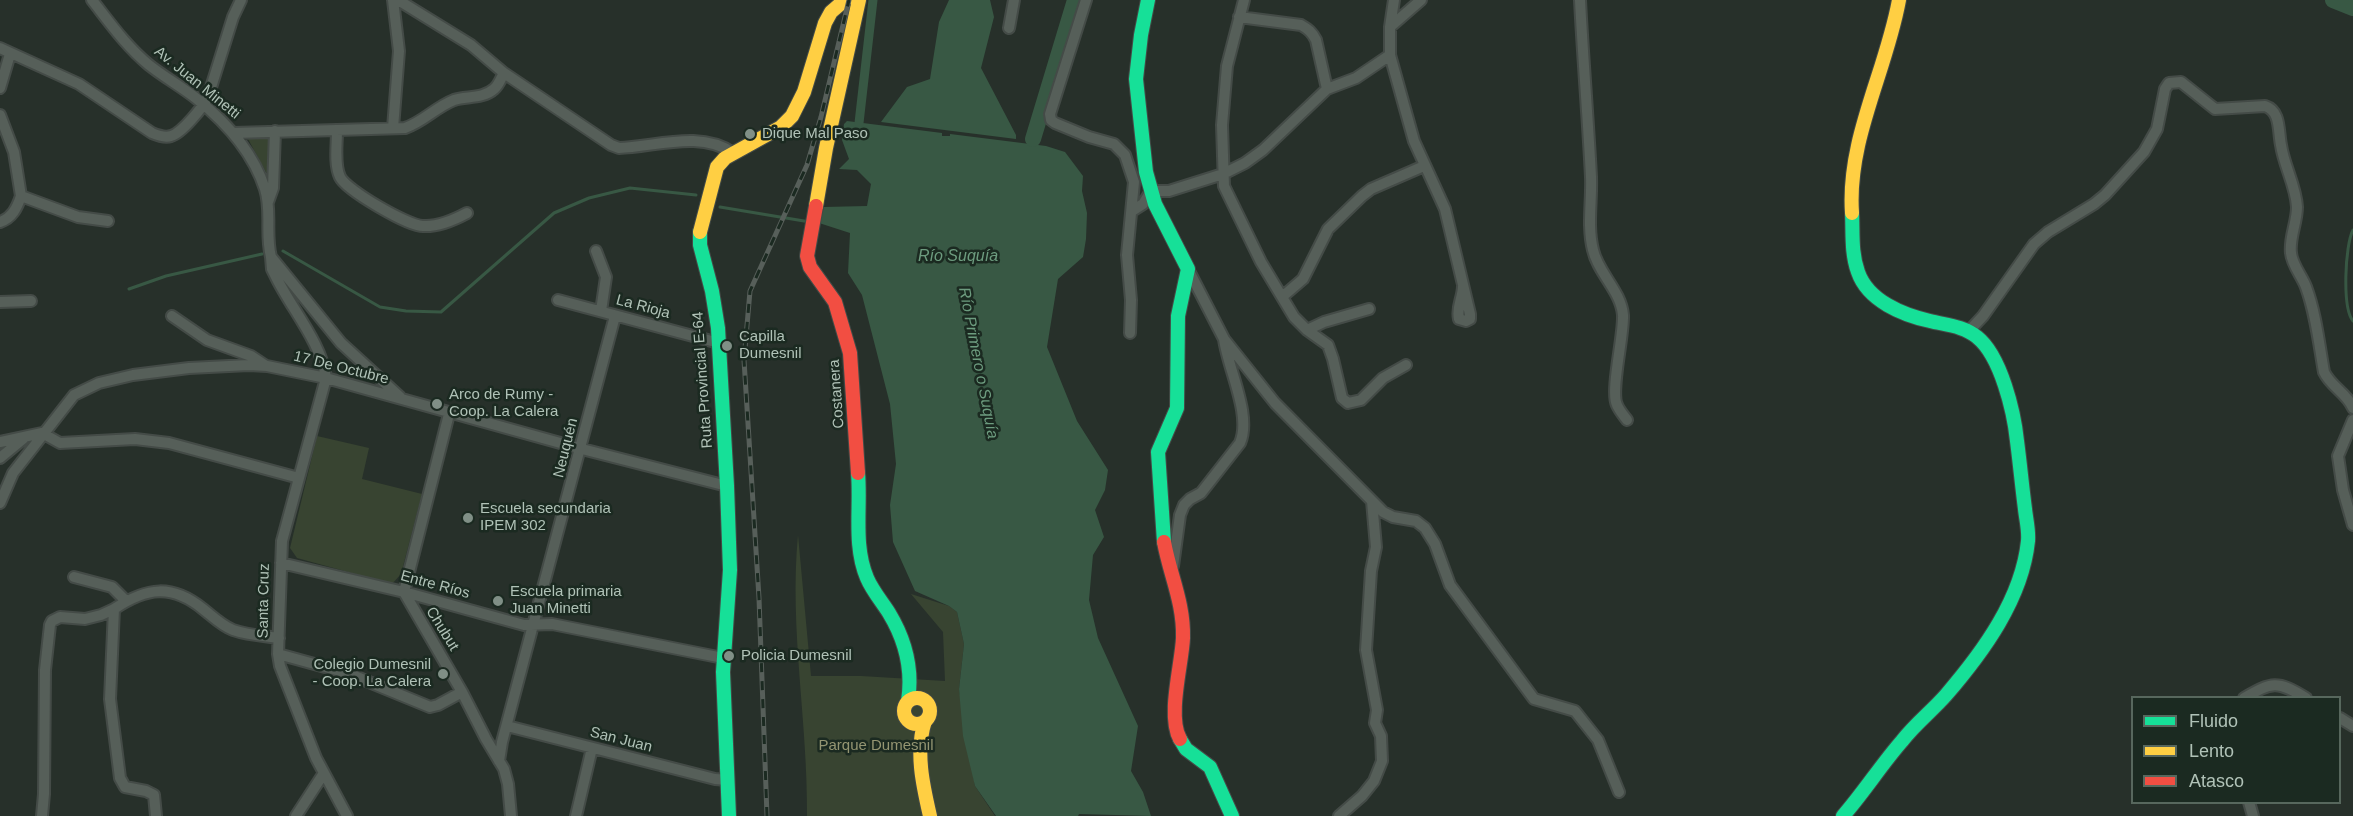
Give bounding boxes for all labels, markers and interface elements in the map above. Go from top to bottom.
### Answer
street label: Av. Juan Minetti [150,43,244,123]
place label: Dique Mal Paso [762,125,868,143]
marker: Dique Mal Paso [743,127,757,141]
water label: Río Suquía [918,247,998,267]
water label: Río Primero o Suquía [954,286,1002,440]
street label: La Rioja [614,291,672,323]
street label: Ruta Provincial E-64 [689,311,717,449]
place label: Capilla Dumesnil [739,328,802,363]
marker: Capilla Dumesnil [720,339,734,353]
street label: 17 De Octubre [291,347,391,389]
street label: Costanera [826,359,848,429]
place label: Arco de Rumy - Coop. La Calera [449,386,558,421]
marker: Arco de Rumy - Coop. La Calera [430,397,444,411]
street label: Neuquén [550,416,582,480]
place label: Escuela secundaria IPEM 302 [480,500,611,535]
marker: Escuela secundaria IPEM 302 [461,511,475,525]
street label: Santa Cruz [254,563,274,639]
street label: Entre Ríos [398,567,472,603]
place label: Escuela primaria Juan Minetti [510,583,622,618]
marker: Escuela primaria Juan Minetti [491,594,505,608]
street label: Chubut [422,604,462,654]
place label: Policia Dumesnil [741,647,852,665]
marker: Policia Dumesnil [722,649,736,663]
place label: Colegio Dumesnil - Coop. La Calera [313,656,431,691]
marker: Colegio Dumesnil - Coop. La Calera [436,667,450,681]
legend [2131,696,2341,804]
text: Fluido [2189,711,2238,731]
street label: San Juan [588,724,654,756]
park label: Parque Dumesnil [818,737,934,755]
text: Lento [2189,741,2234,761]
text: Atasco [2189,771,2244,791]

